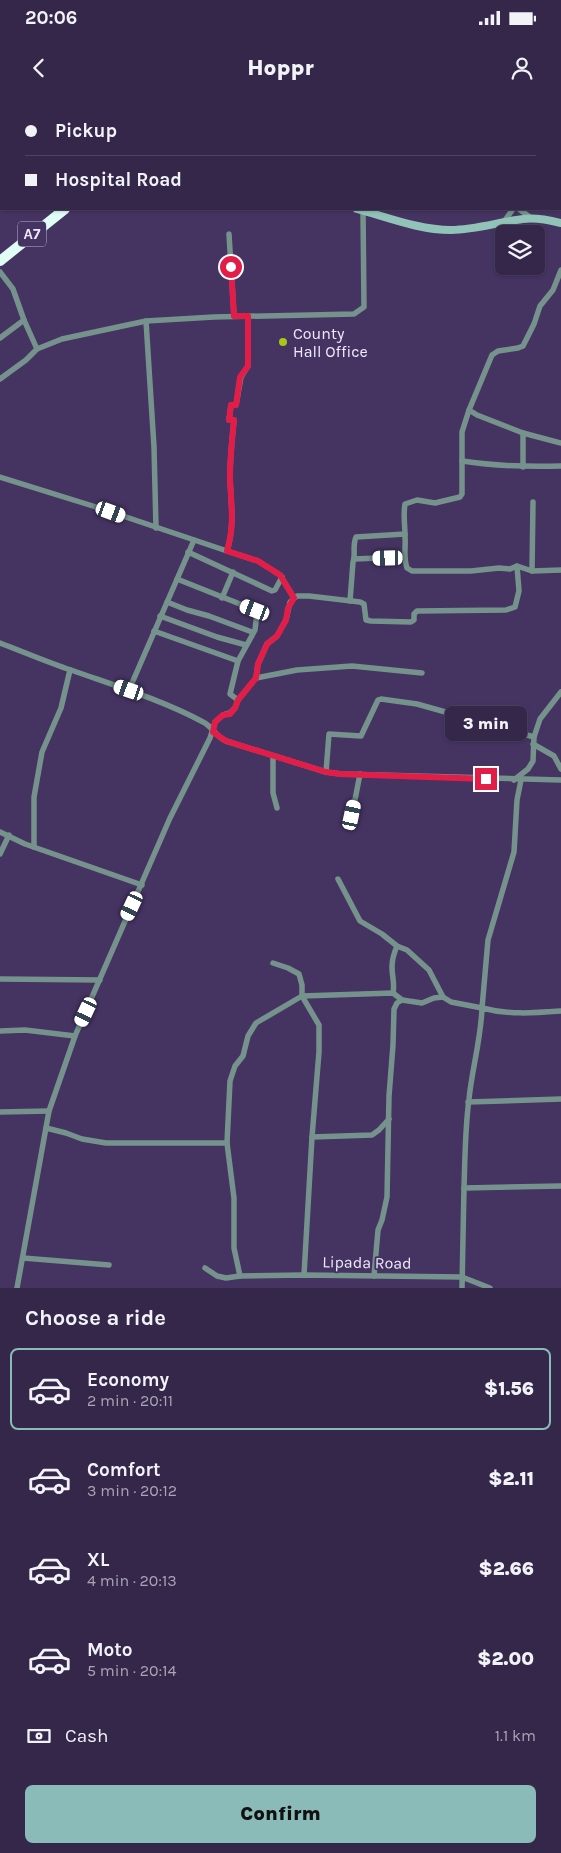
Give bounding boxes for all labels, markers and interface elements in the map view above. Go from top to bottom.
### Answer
text: 20:06 [25,7,77,29]
icon: back [25,54,53,82]
icon: person [508,54,536,82]
text: Hoppr [247,55,314,81]
text: Pickup [55,120,117,142]
text: Hospital Road [55,169,182,191]
road number: A7 [18,222,46,246]
map controls [495,225,545,275]
button: layers [495,225,545,275]
route start [220,256,242,278]
place label: County Hall Office [293,324,368,361]
marker: County Hall Office [277,336,289,348]
car [94,500,127,524]
car [372,550,403,566]
car [238,598,271,622]
car [112,678,145,702]
callout: 3 min [445,706,527,742]
text: 3 min [463,714,509,733]
route end [475,768,497,790]
car [341,799,362,831]
car [118,889,145,923]
car [72,995,99,1029]
street label: Lipada Road [322,1252,412,1273]
text: Choose a ride [25,1305,166,1331]
icon: car [27,1367,72,1412]
text: Economy [87,1369,169,1391]
text: $1.56 [484,1378,534,1400]
text: 2 min · 20:11 [87,1391,173,1410]
icon: car [27,1457,72,1502]
text: Comfort [87,1459,161,1481]
text: $2.11 [488,1468,534,1490]
text: 3 min · 20:12 [87,1481,177,1500]
icon: car [27,1547,72,1592]
text: XL [87,1549,109,1571]
text: $2.66 [478,1558,534,1580]
text: 4 min · 20:13 [87,1571,177,1590]
icon: car [27,1637,72,1682]
text: Moto [87,1639,133,1661]
text: $2.00 [477,1648,534,1670]
text: 5 min · 20:14 [87,1661,176,1680]
icon: cash [25,1722,53,1750]
text: Cash [65,1725,109,1747]
text: 1.1 km [495,1726,536,1745]
button: Confirm [25,1785,536,1843]

